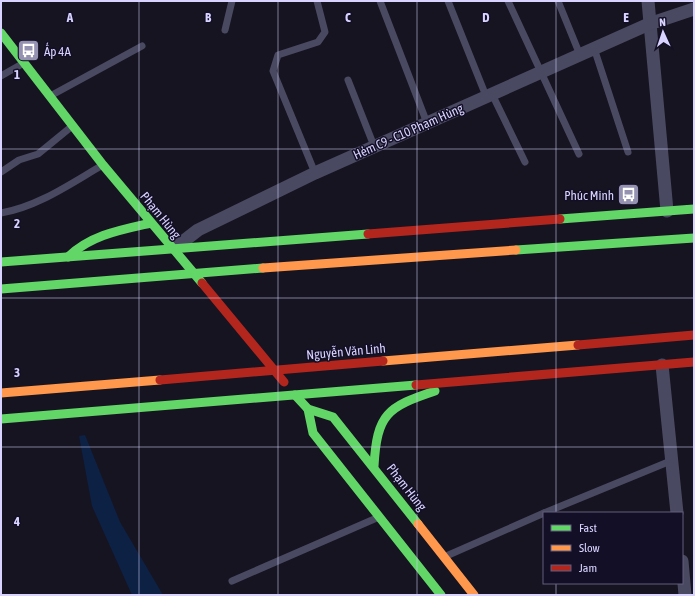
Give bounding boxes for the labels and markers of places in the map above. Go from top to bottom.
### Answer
bus stop icon: Ấp 4A [15,38,41,64]
place label: Ấp 4A [44,42,71,59]
bus stop icon: Phúc Minh [616,182,642,208]
place label: Phúc Minh [564,188,614,203]

